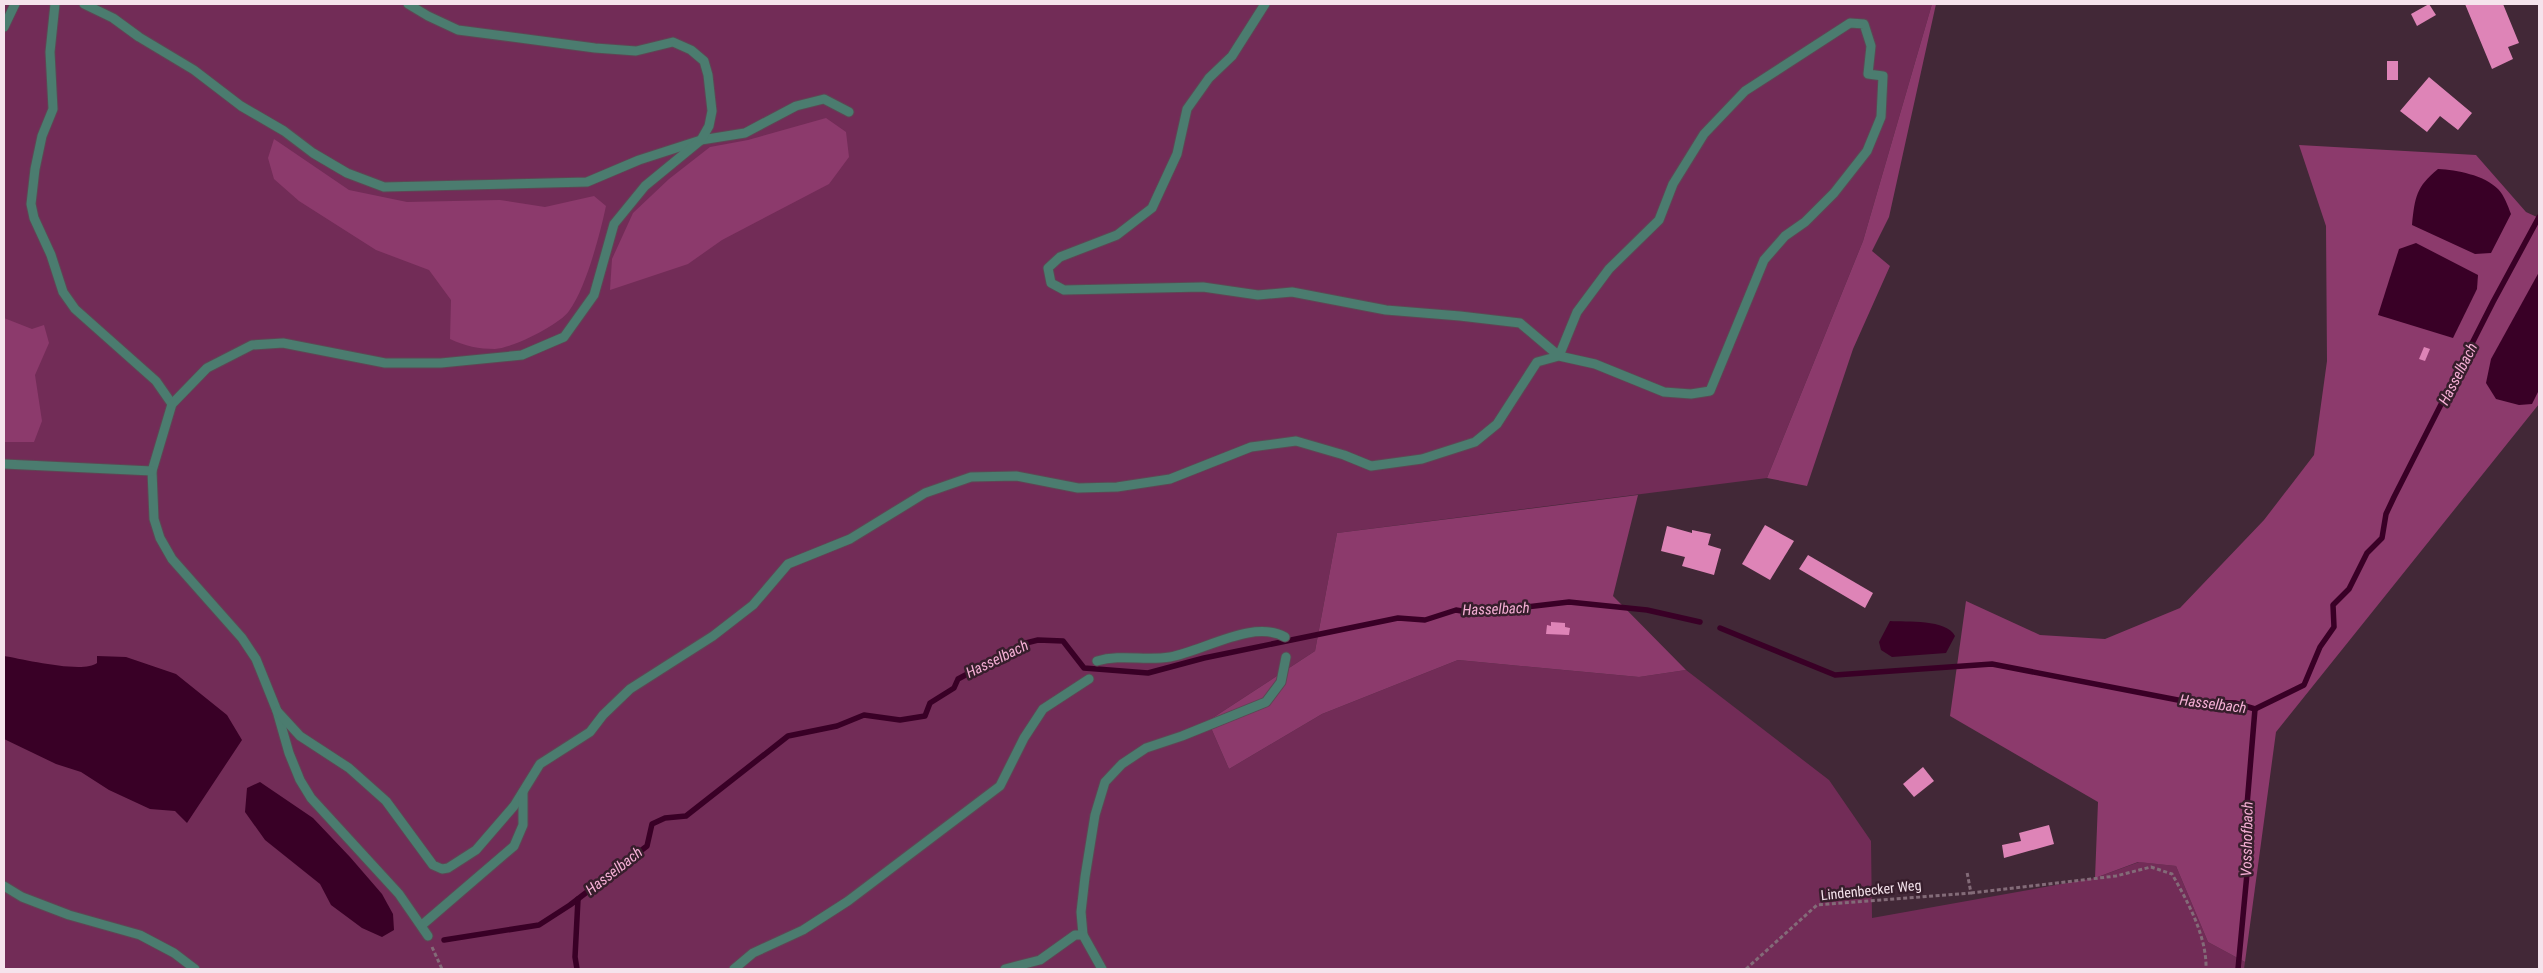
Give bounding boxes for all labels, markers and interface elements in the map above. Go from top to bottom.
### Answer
water label: Hasselbach [2435,340,2481,408]
water label: Hasselbach [1462,599,1530,619]
water label: Hasselbach [963,636,1031,682]
water label: Hasselbach [2178,691,2248,717]
water label: Vosshofbach [2237,801,2257,877]
water label: Hasselbach [582,843,646,899]
street label: Lindenbecker Weg [1820,877,1922,903]

